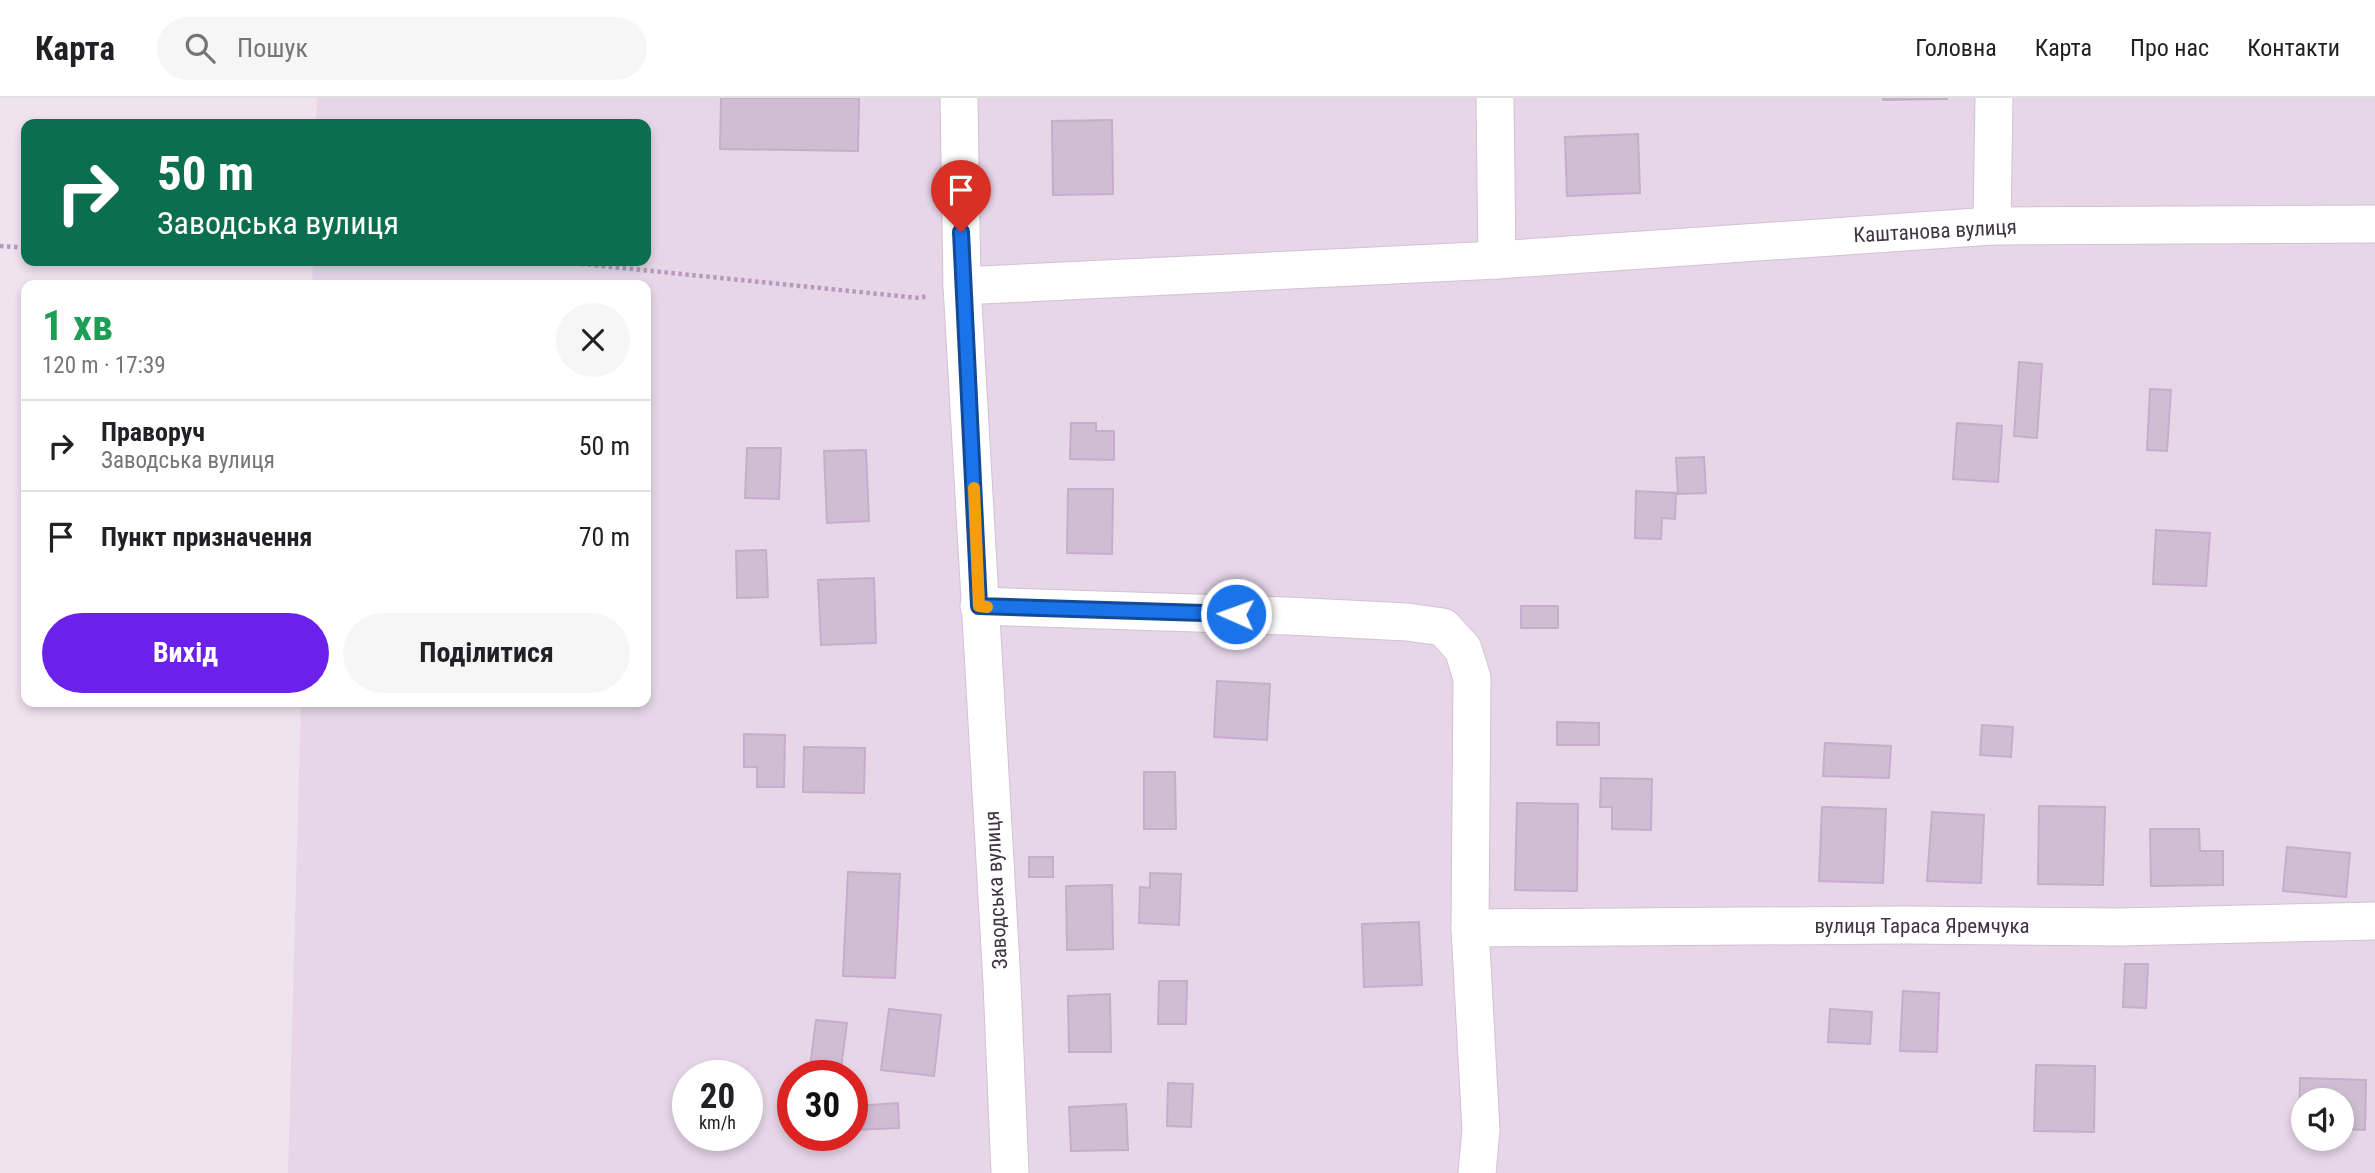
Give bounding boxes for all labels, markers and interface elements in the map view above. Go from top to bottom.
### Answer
search box [157,17,647,80]
text: Карта [35,29,115,68]
icon: search [181,29,219,67]
text: Пошук [237,33,308,63]
text: Головна [1915,34,1997,62]
text: Карта [2035,34,2092,62]
text: Про нас [2130,34,2209,62]
text: Контакти [2247,34,2340,62]
text: 50 m [157,145,254,202]
icon: right [42,147,133,238]
pin [931,160,991,232]
icon: arrive [942,171,980,209]
text: Заводська вулиця [157,204,399,242]
street label: Каштанова вулиця [1853,215,2017,247]
text: 1 хв [42,301,113,350]
button: close [556,303,630,377]
text: 120 m · 17:39 [42,352,166,379]
text: Праворуч [101,417,205,447]
icon: right [42,427,80,465]
text: 50 m [579,431,630,461]
text: Заводська вулиця [101,447,275,474]
icon: arrive [42,518,80,556]
text: Пункт призначення [101,522,312,552]
text: 70 m [579,522,630,552]
position arrow [1199,577,1273,651]
button: Вихід [42,613,329,693]
button: Поділитися [343,613,630,693]
street label: Заводська вулиця [980,810,1012,970]
street label: вулиця Тараса Яремчука [1814,914,2030,938]
speed limit sign: 30 [777,1060,868,1151]
text: 20 [700,1076,735,1117]
map controls [2291,1088,2354,1151]
button: sound [2291,1088,2354,1151]
text: km/h [699,1112,736,1133]

